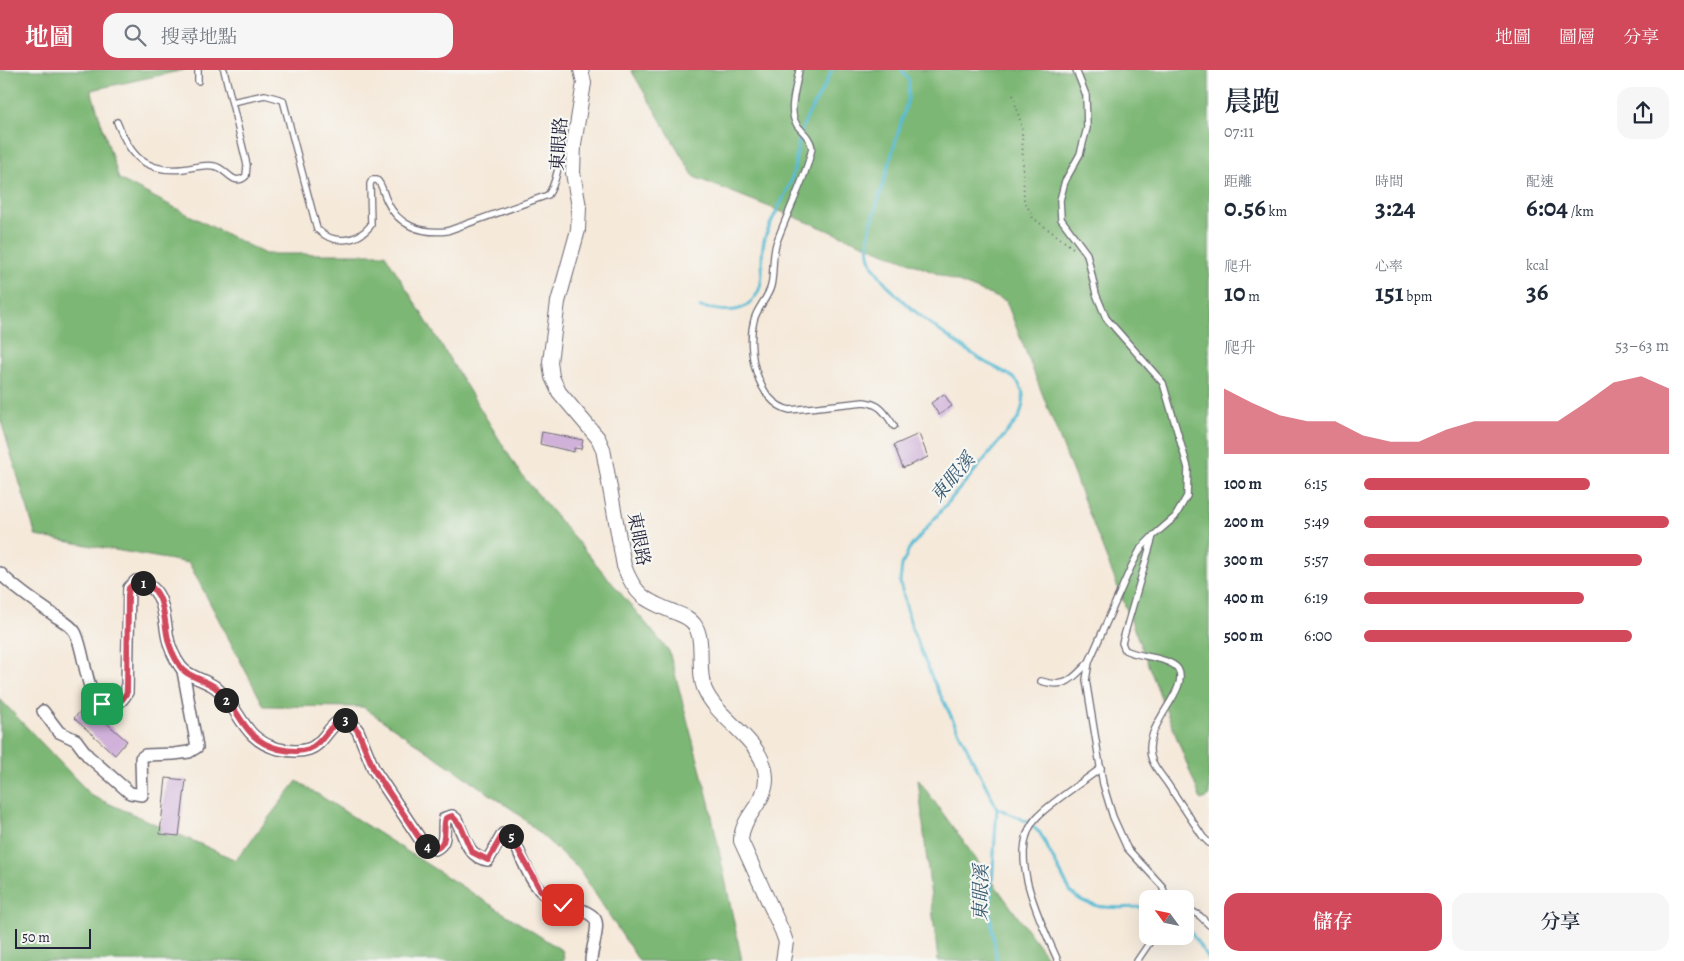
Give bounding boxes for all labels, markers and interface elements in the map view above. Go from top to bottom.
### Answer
search box [103,13,453,58]
text: 地圖 [25,21,73,53]
icon: search [121,21,149,49]
text: 搜尋地點 [161,24,237,50]
text: 地圖 [1495,25,1531,49]
text: 圖層 [1559,25,1595,49]
text: 分享 [1623,25,1659,49]
text: 晨跑 [1224,83,1280,121]
button: share [1617,87,1669,139]
street label: 東眼路 [545,116,573,172]
text: 07:11 [1224,121,1254,143]
text: 距離 [1224,172,1252,191]
text: 時間 [1375,172,1403,191]
text: 配速 [1526,172,1554,191]
text: 0.56 [1224,191,1266,225]
text: 3:24 [1375,191,1416,225]
text: 6:04 [1526,191,1568,225]
text: km [1266,202,1287,221]
text: /km [1568,202,1594,221]
text: kcal [1526,256,1548,275]
text: 爬升 [1224,257,1252,276]
text: 心率 [1375,257,1403,276]
text: 36 [1526,275,1548,309]
text: 10 [1224,276,1246,310]
text: 151 [1375,276,1404,310]
text: m [1246,287,1260,306]
text: bpm [1404,287,1433,306]
text: 53–63 m [1615,335,1669,357]
text: 爬升 [1224,337,1256,359]
water label: 東眼溪 [924,446,982,508]
text: 100 m [1224,473,1262,495]
text: 6:15 [1304,473,1328,495]
street label: 東眼路 [622,510,656,568]
text: 200 m [1224,511,1264,533]
text: 5:49 [1304,511,1329,533]
text: 300 m [1224,549,1263,571]
text: 5:57 [1304,549,1328,571]
pin: 1 [130,570,156,596]
text: 1 [141,574,146,593]
text: 400 m [1224,587,1264,609]
text: 6:19 [1304,587,1328,609]
text: 500 m [1224,625,1263,647]
text: 6:00 [1304,625,1332,647]
pin [81,683,123,725]
pin: 2 [214,688,238,712]
icon: arrive [88,690,116,718]
text: 2 [223,691,230,710]
pin: 3 [332,708,358,732]
text: 3 [342,711,349,730]
pin: 5 [498,824,524,848]
text: 5 [509,827,514,846]
pin: 4 [414,834,440,858]
text: 4 [424,837,431,856]
water label: 東眼溪 [968,862,995,922]
pin [542,884,584,926]
north arrow [1139,890,1194,945]
map controls [1139,890,1194,945]
icon: check [549,891,577,919]
button: 儲存 [1224,893,1442,951]
button: 分享 [1452,893,1669,951]
scale bar [15,926,91,949]
text: 50 m [22,928,50,947]

